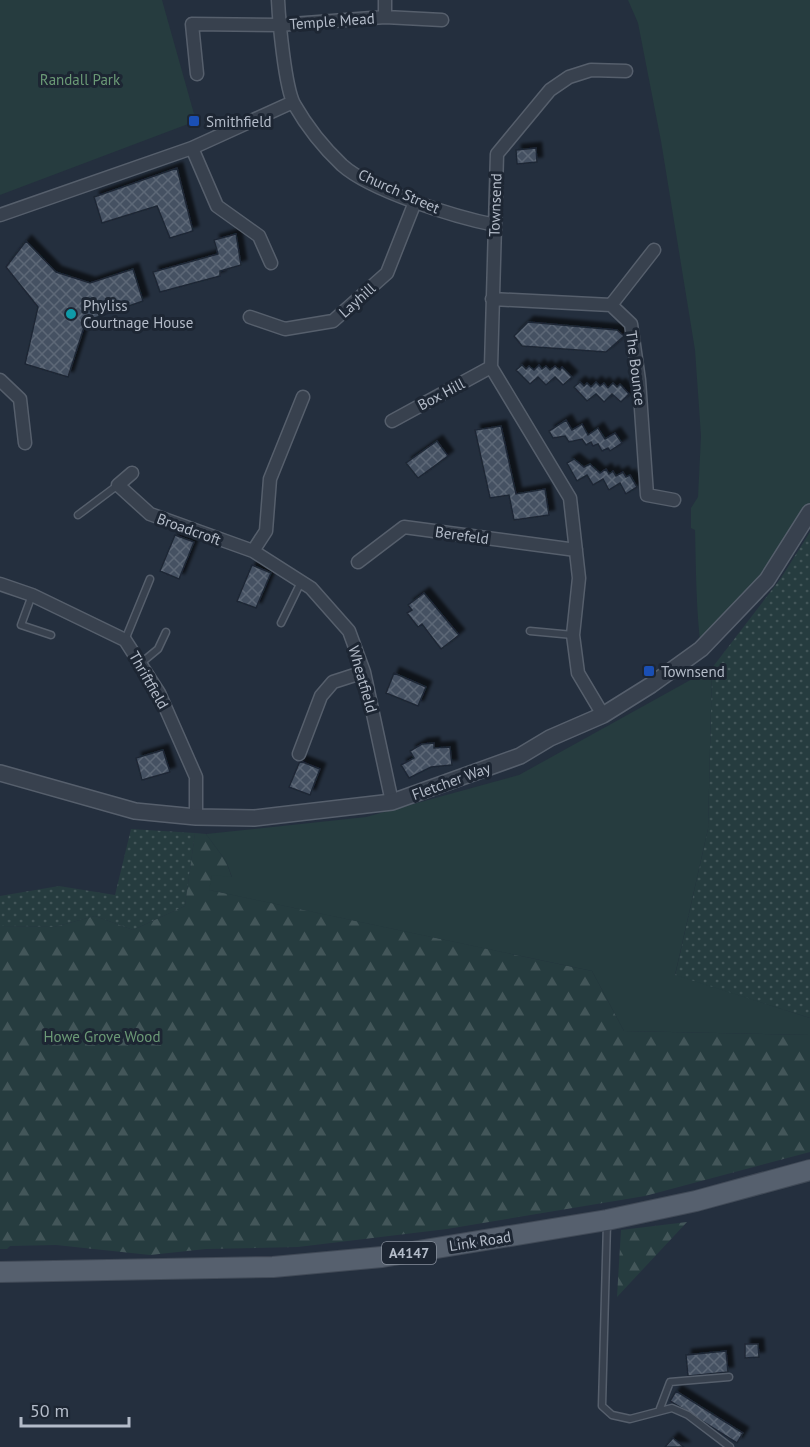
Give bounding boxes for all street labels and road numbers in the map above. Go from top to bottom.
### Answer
street label: Temple Mead [289,9,375,33]
street label: Church Street [355,165,443,217]
street label: Townsend [484,173,506,237]
street label: Layhill [335,278,380,321]
street label: The Bounce [622,329,650,407]
street label: Box Hill [414,373,468,414]
street label: Broadcroft [154,509,224,549]
street label: Berefeld [434,522,490,548]
street label: Wheatfield [344,643,382,715]
street label: Thriftfield [125,648,173,712]
street label: Fletcher Way [409,758,493,804]
street label: Link Road [448,1227,512,1255]
road number: A4147 [382,1242,436,1264]

